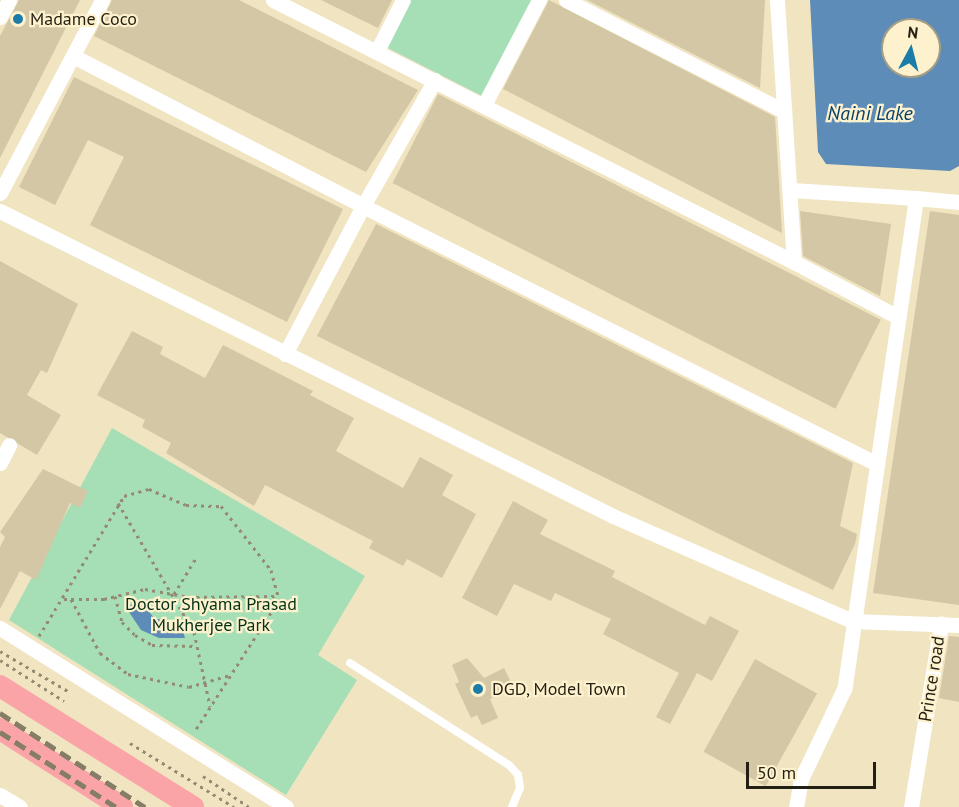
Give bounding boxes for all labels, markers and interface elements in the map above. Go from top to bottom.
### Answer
place label: Madame Coco [30,8,137,30]
marker: Madame Coco [11,12,25,26]
north arrow [881,18,941,78]
text: N [907,22,919,43]
water label: Naini Lake [827,101,913,125]
park label: Doctor Shyama Prasad Mukherjee Park [125,594,297,636]
street label: Prince road [915,635,949,723]
place label: DGD, Model Town [492,678,628,700]
marker: DGD, Model Town [469,680,487,698]
scale bar [749,750,880,788]
text: 50 m [757,761,796,784]

